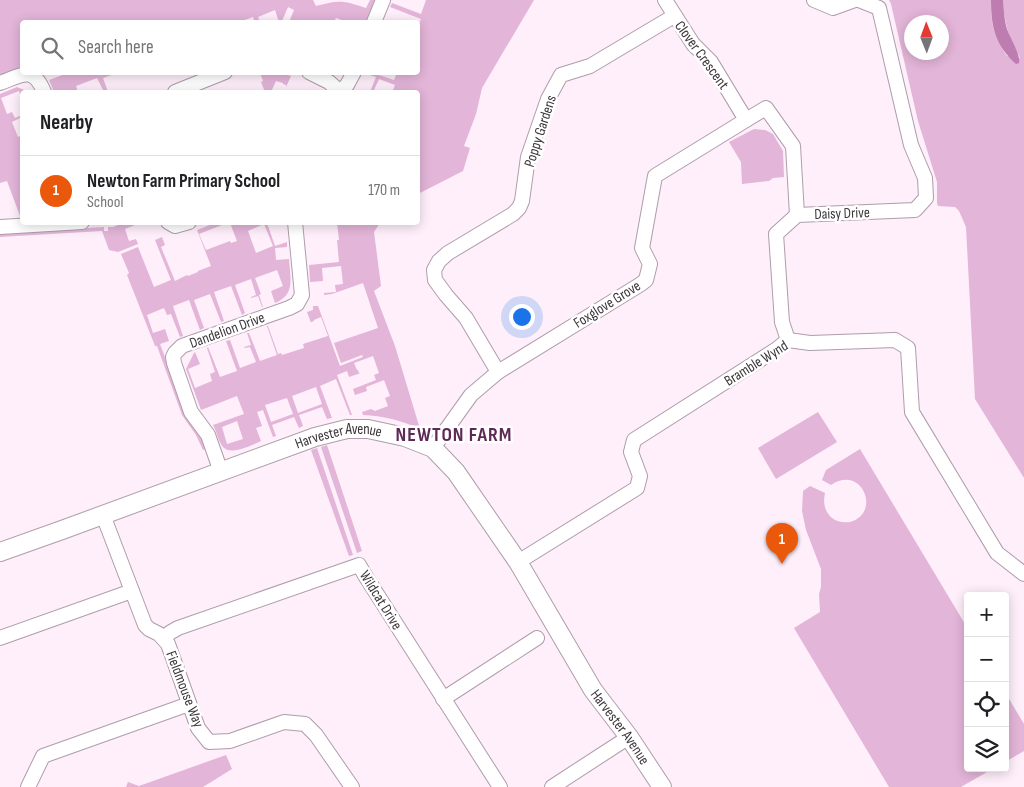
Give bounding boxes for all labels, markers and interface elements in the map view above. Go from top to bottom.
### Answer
north arrow [904,15,949,60]
street label: Clover Crescent [670,17,733,94]
search box [20,20,420,75]
icon: search [38,34,66,62]
text: Search here [78,36,154,59]
street label: Poppy Gardens [520,93,561,169]
text: Nearby [40,110,93,135]
text: Newton Farm Primary School [87,170,280,193]
text: 1 [53,181,59,200]
text: 170 m [368,181,400,200]
text: School [87,193,123,212]
street label: Daisy Drive [814,203,870,224]
street label: Foxglove Grove [570,276,644,333]
your location [509,304,535,330]
street label: Dandelion Drive [187,308,267,353]
street label: Bramble Wynd [721,336,792,390]
street label: Harvester Avenue [292,420,384,454]
district label: NEWTON FARM [396,423,512,447]
pin: 1 [766,523,798,564]
street label: Wildcat Drive [355,567,406,633]
map controls [964,592,1009,772]
button: + [964,592,1009,637]
button: − [964,637,1009,682]
street label: Fieldmouse Way [161,648,208,730]
button: locate [964,682,1009,727]
street label: Harvester Avenue [586,686,654,768]
button: layers [964,727,1009,772]

